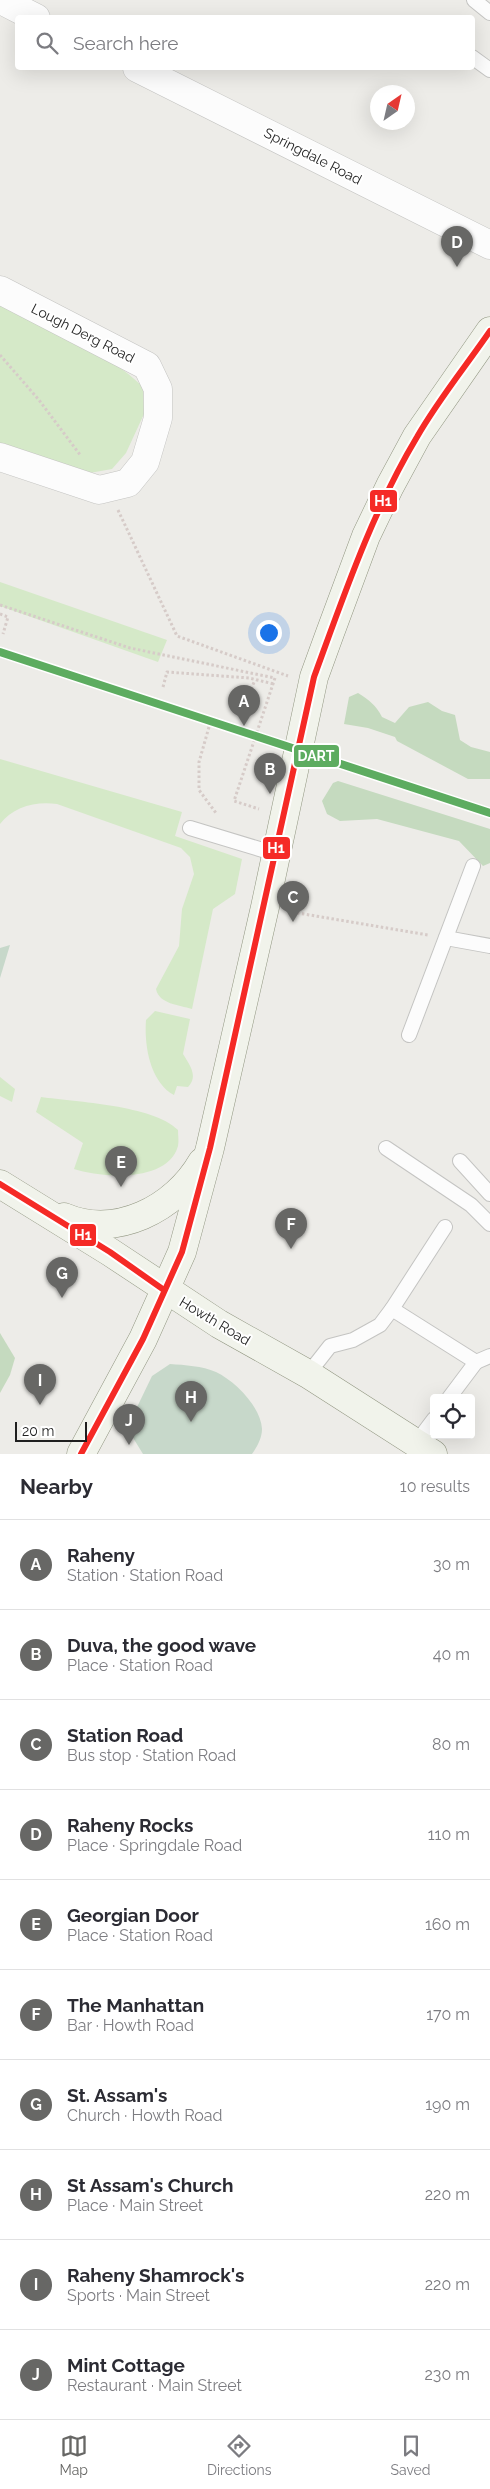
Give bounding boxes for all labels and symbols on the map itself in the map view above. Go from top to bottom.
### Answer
north arrow [370,85,415,130]
street label: Springdale Road [262,124,364,188]
pin: D [441,226,473,267]
street label: Lough Derg Road [29,300,137,366]
line badge: H1 [369,489,398,513]
text: H1 [374,493,392,509]
your location [256,620,282,646]
pin: A [228,685,260,726]
line badge: DART [293,744,340,768]
text: DART [298,748,335,764]
pin: B [254,753,286,794]
line badge: H1 [262,836,291,860]
text: H1 [267,840,285,856]
pin: C [277,881,309,922]
pin: E [105,1146,137,1187]
pin: F [275,1208,307,1249]
line badge: H1 [69,1223,97,1247]
text: H1 [74,1227,92,1243]
pin: G [46,1257,78,1298]
street label: Howth Road [177,1294,253,1348]
pin: I [24,1364,56,1405]
pin: H [175,1381,207,1422]
pin: J [113,1404,145,1445]
scale bar [15,1419,88,1442]

